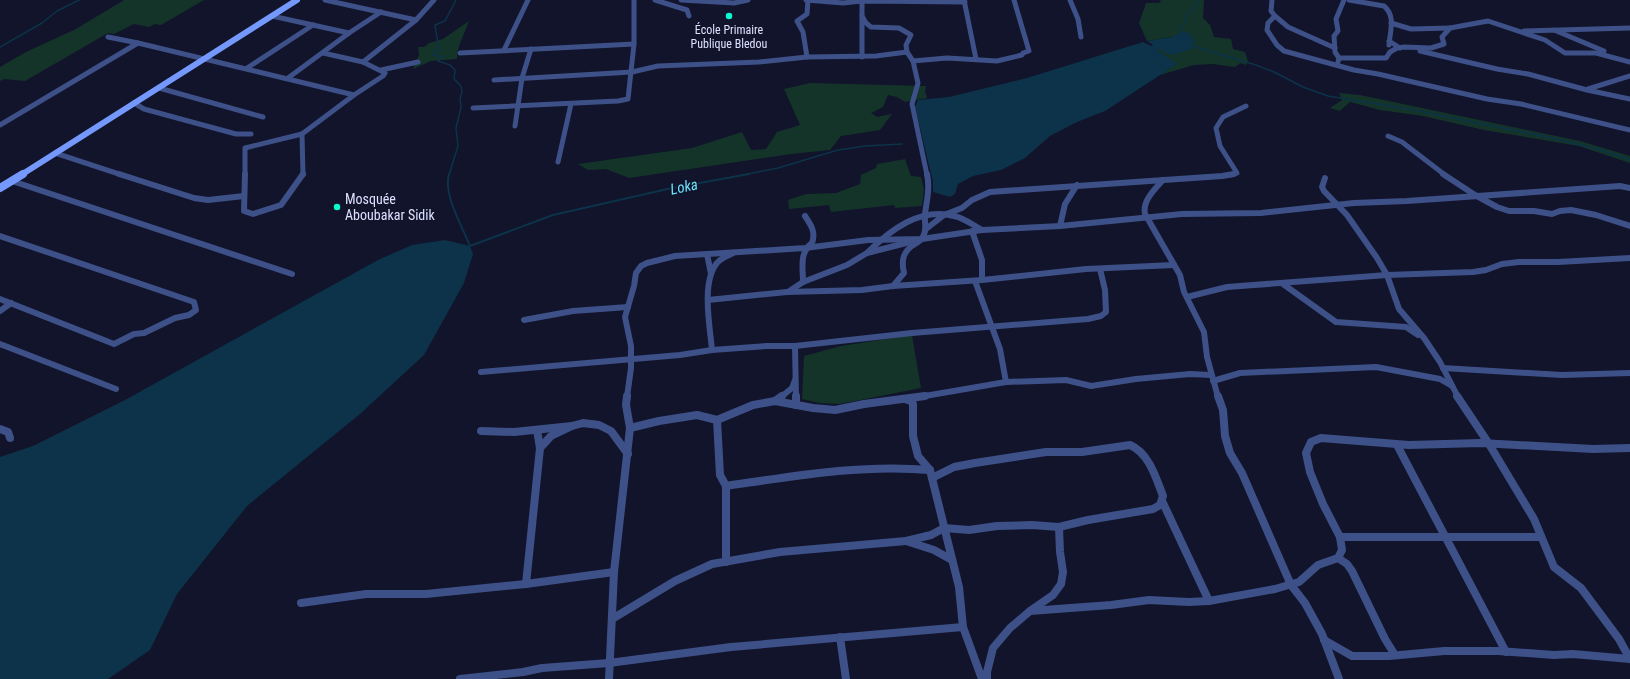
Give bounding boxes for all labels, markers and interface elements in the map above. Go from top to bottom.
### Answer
marker: École Primaire Publique Bledou [724,11,734,21]
place label: École Primaire Publique Bledou [691,22,768,51]
water label: Loka [669,175,699,199]
place label: Mosquée Aboubakar Sidik [345,191,436,223]
marker: Mosquée Aboubakar Sidik [332,202,342,212]

